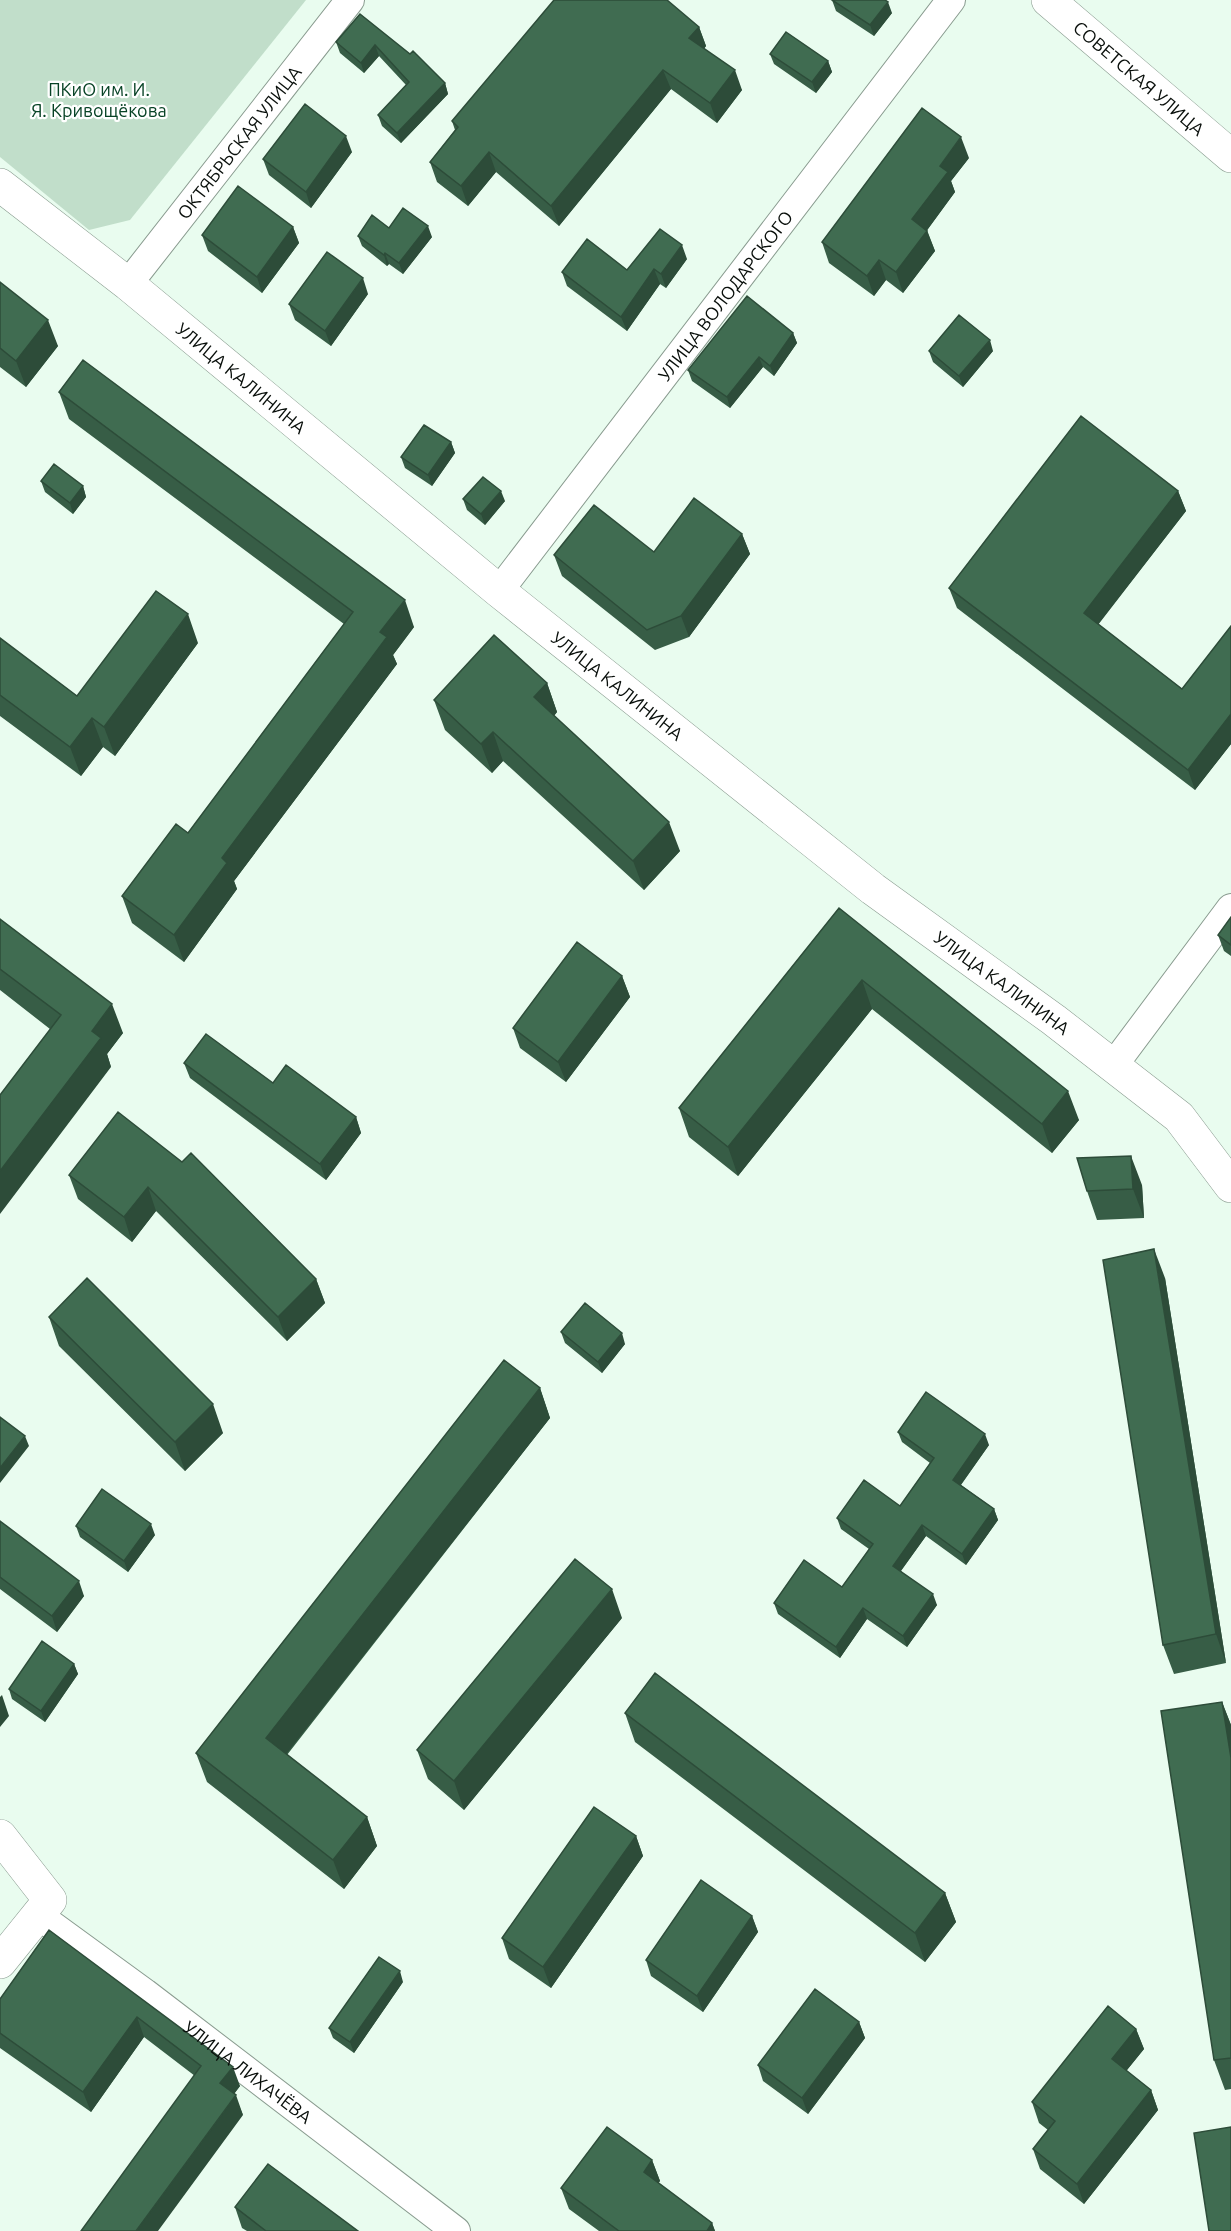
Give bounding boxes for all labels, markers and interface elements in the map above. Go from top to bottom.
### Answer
street label: СОВЕТСКАЯ УЛИЦА [1070,17,1209,139]
street label: ОКТЯБРЬСКАЯ УЛИЦА [173,62,305,223]
park label: ПКиО им. И. Я. Кривощёкова [31,79,167,120]
street label: УЛИЦА ВОЛОДАРСКОГО [654,207,796,384]
street label: УЛИЦА КАЛИНИНА [173,318,310,437]
street label: УЛИЦА КАЛИНИНА [548,627,687,744]
street label: УЛИЦА КАЛИНИНА [931,927,1074,1039]
street label: УЛИЦА ЛИХАЧЁВА [180,2016,316,2127]

